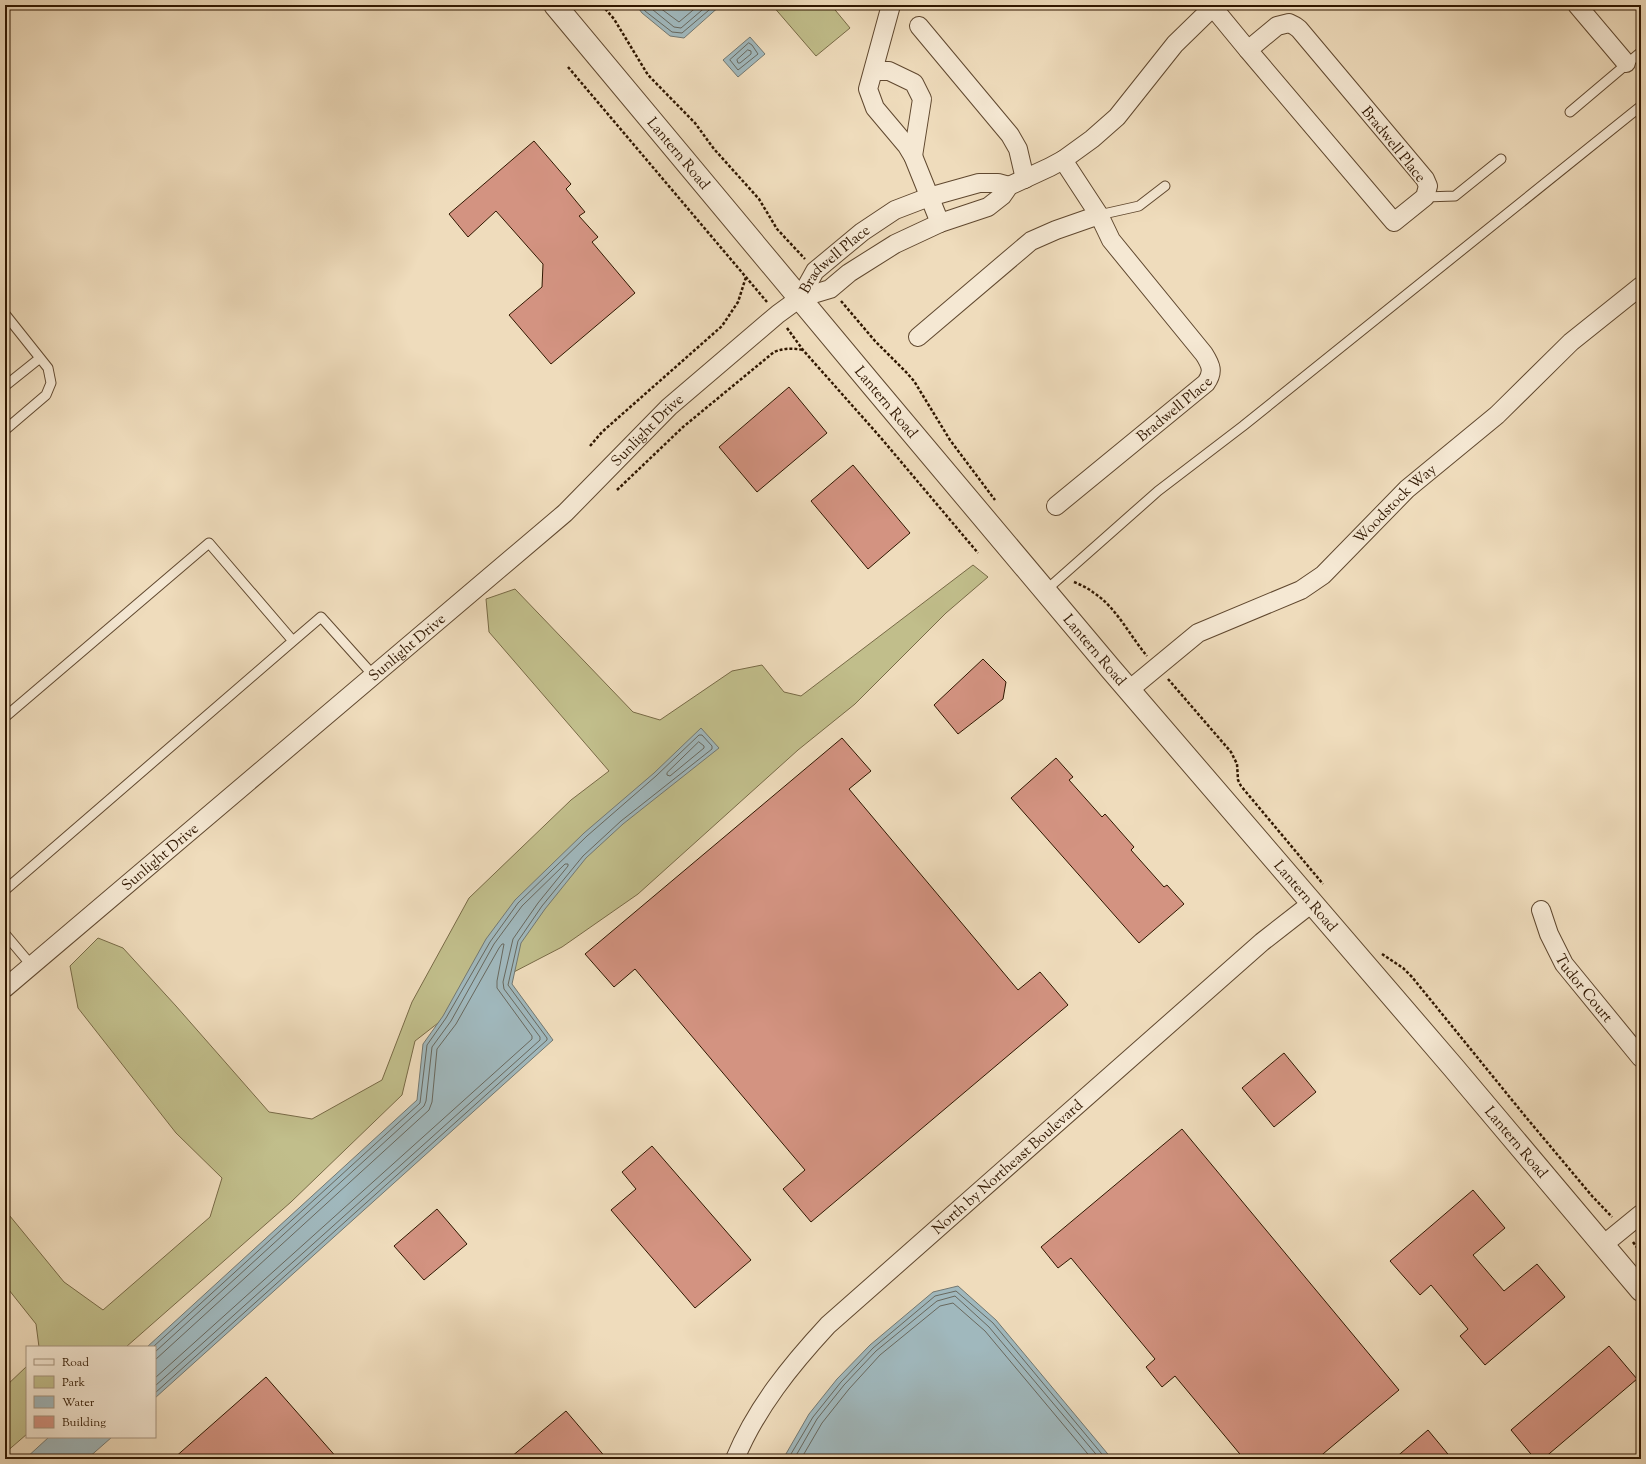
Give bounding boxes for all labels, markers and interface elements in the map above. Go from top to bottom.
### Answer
street label: Bradwell Place [1356,102,1430,187]
street label: Lantern Road [641,114,714,195]
street label: Bradwell Place [795,220,875,298]
street label: Lantern Road [849,362,922,444]
street label: Bradwell Place [1133,374,1219,448]
street label: Sunlight Drive [607,390,689,472]
street label: Woodstock Way [1350,460,1442,549]
street label: Sunlight Drive [365,609,451,687]
street label: Lantern Road [1057,610,1131,692]
street label: Sunlight Drive [118,819,204,897]
street label: Lantern Road [1268,856,1342,937]
street label: Tudor Court [1549,951,1617,1028]
street label: North by Northeast Boulevard [928,1095,1089,1240]
street label: Lantern Road [1479,1103,1552,1184]
legend [26,1346,156,1438]
text: Road [62,1354,89,1372]
text: Park [62,1374,85,1392]
text: Water [62,1394,95,1412]
text: Building [62,1414,106,1432]

